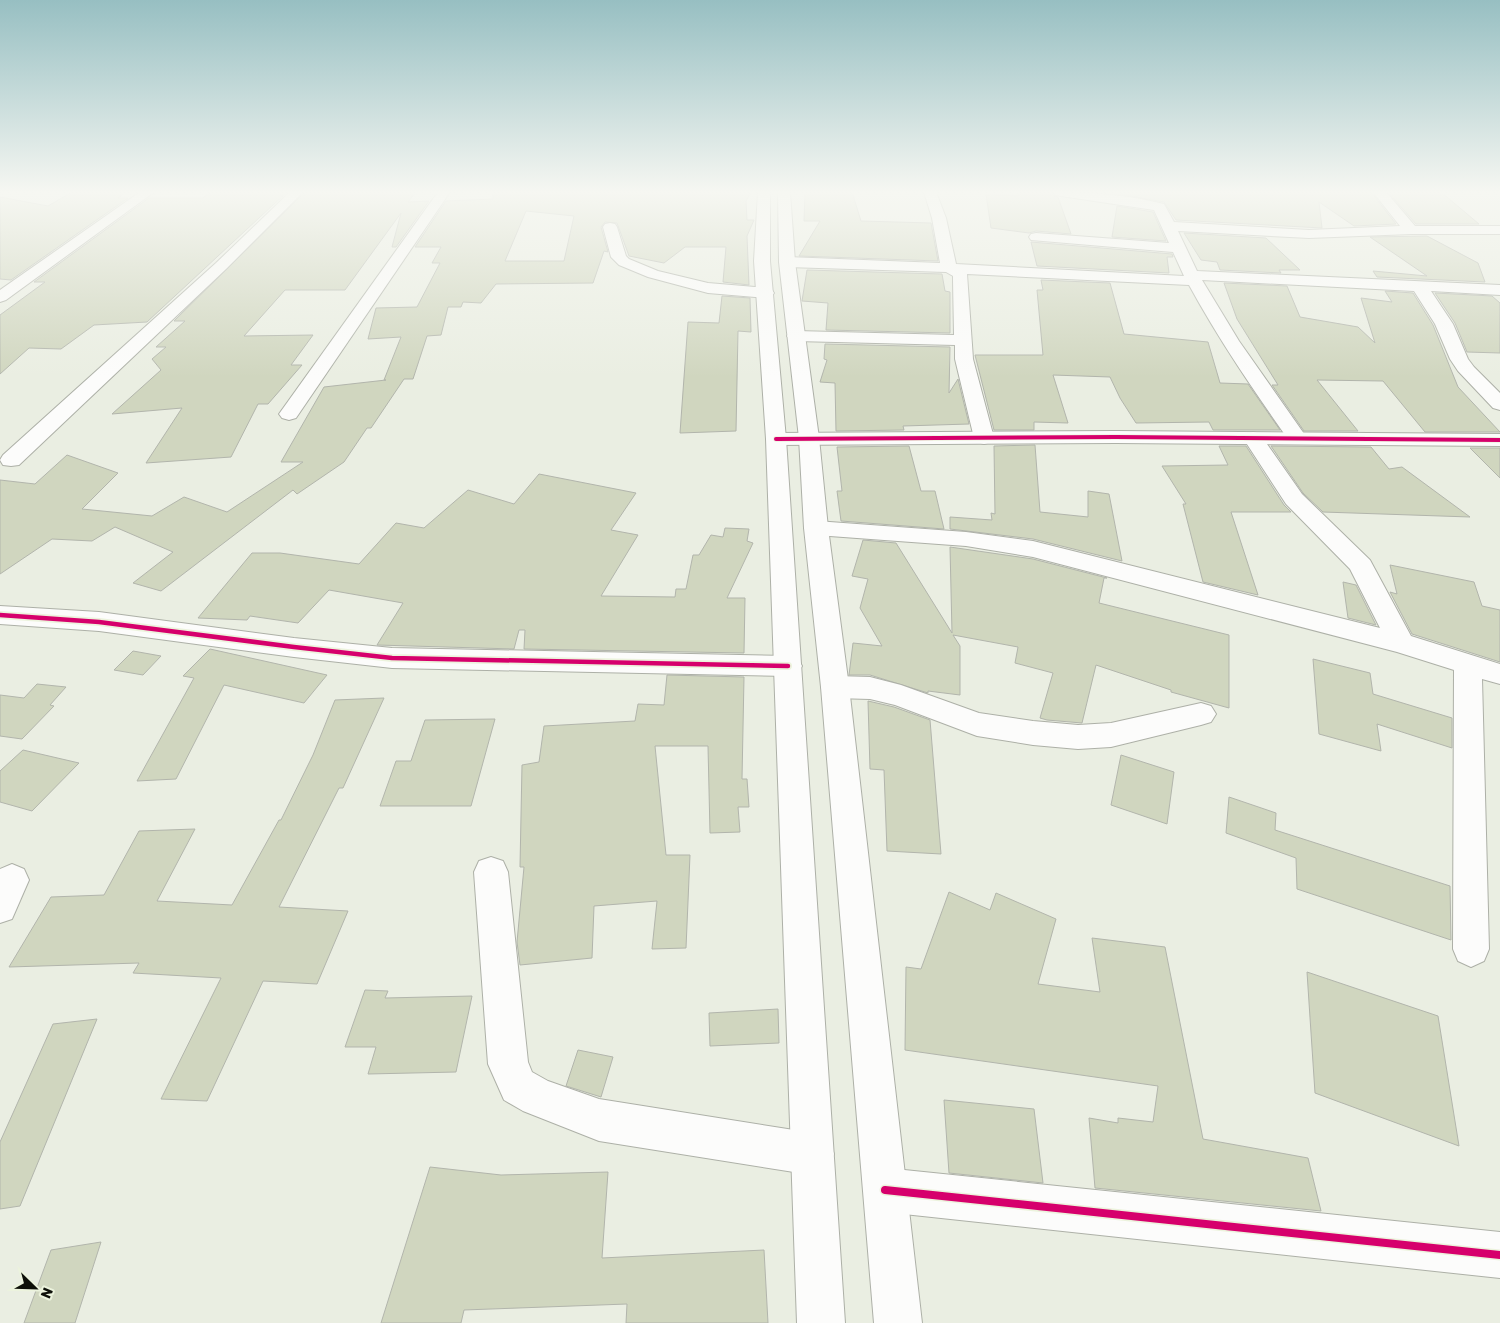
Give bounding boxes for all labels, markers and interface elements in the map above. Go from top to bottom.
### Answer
north arrow [10,1263,60,1313]
text: N [37,1285,56,1301]

